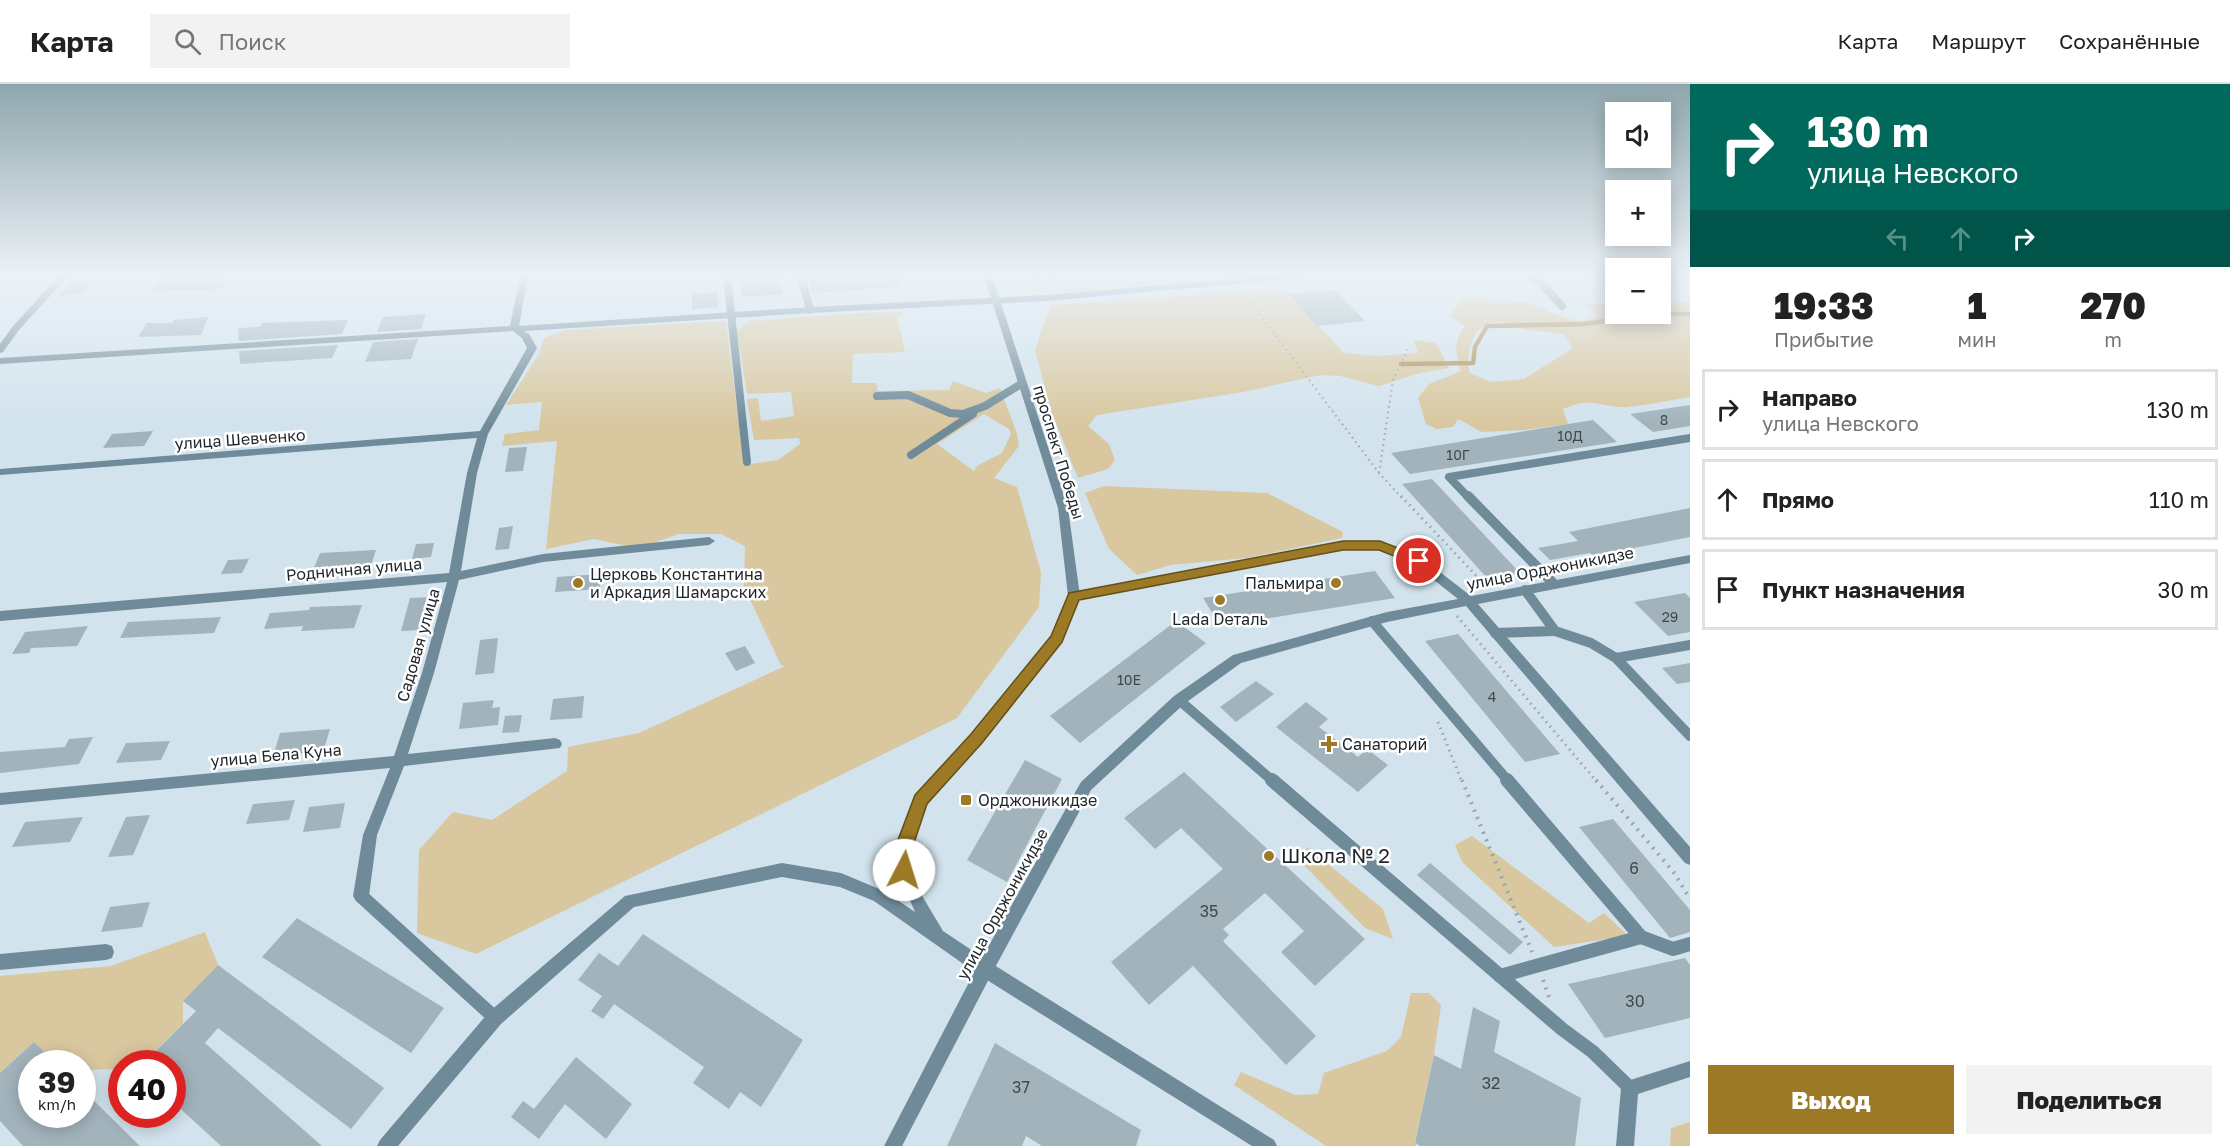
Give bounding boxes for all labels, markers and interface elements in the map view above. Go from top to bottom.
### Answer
search box [150,14,570,68]
text: Карта [30,25,114,58]
icon: search [171,25,204,58]
text: Поиск [219,28,286,55]
text: Карта [1837,28,1898,54]
text: Маршрут [1931,28,2026,54]
text: Сохранённые [2059,28,2200,54]
map controls [1605,102,1671,324]
button: sound [1605,102,1671,168]
text: 130 m [1807,106,1929,156]
icon: right [1708,108,1786,186]
text: улица Невского [1807,157,2019,189]
button: + [1605,180,1671,246]
icon: left [1881,222,1914,255]
icon: ahead [1944,222,1977,255]
icon: right [2007,222,2040,255]
button: − [1605,258,1671,324]
text: 19:33 [1774,284,1874,327]
text: 1 [1967,284,1986,327]
text: 270 [2080,284,2146,327]
text: Прибытие [1774,327,1874,351]
text: мин [1958,327,1996,351]
text: m [2104,327,2122,351]
street label: проспект Победы [1029,382,1089,522]
text: Направо [1762,384,1857,411]
icon: right [1711,393,1744,426]
text: 130 m [2147,396,2209,423]
house number: 8 [1660,411,1668,428]
text: улица Невского [1762,411,1919,435]
street label: улица Шевченко [174,424,306,454]
house number: 10Д [1557,427,1583,444]
house number: 10Г [1446,446,1470,463]
icon: ahead [1711,483,1744,516]
text: Прямо [1762,486,1834,513]
text: 110 m [2149,486,2209,513]
pin [1393,535,1444,586]
street label: улица Орджоникидзе [1465,542,1635,594]
icon: arrive [1402,544,1435,577]
street label: Родничная улица [285,553,423,585]
place label: Церковь Константина и Аркадия Шамарских [590,564,767,602]
place label: Пальмира [1245,573,1324,593]
icon: arrive [1711,573,1744,606]
marker: Церковь Константина и Аркадия Шамарских [571,576,585,590]
marker: Пальмира [1329,576,1343,590]
text: Пункт назначения [1762,576,1965,603]
text: 30 m [2158,576,2209,603]
street label: Садовая улица [392,586,444,704]
marker: Lada Dеталь [1213,593,1227,607]
house number: 29 [1662,608,1678,625]
place label: Lada Dеталь [1172,609,1268,629]
house number: 10Е [1117,671,1141,688]
house number: 4 [1488,688,1496,705]
place label: Санаторий [1342,734,1427,754]
marker: Санаторий [1320,735,1338,753]
street label: улица Бела Куна [210,739,342,771]
place label: Орджоникидзе [978,790,1097,810]
marker: Орджоникидзе [959,793,973,807]
street label: улица Орджоникидзе [952,825,1052,983]
position arrow [872,838,936,902]
place label: Школа № 2 [1281,843,1390,867]
marker: Школа № 2 [1262,849,1276,863]
house number: 6 [1629,858,1639,878]
house number: 35 [1200,901,1218,921]
house number: 30 [1625,991,1645,1011]
speed limit sign: 40 [108,1050,186,1128]
text: 39 [38,1064,76,1100]
button: Выход [1708,1065,1954,1134]
button: Поделиться [1966,1065,2212,1134]
house number: 32 [1482,1073,1500,1093]
house number: 37 [1012,1077,1030,1097]
text: km/h [38,1095,76,1113]

